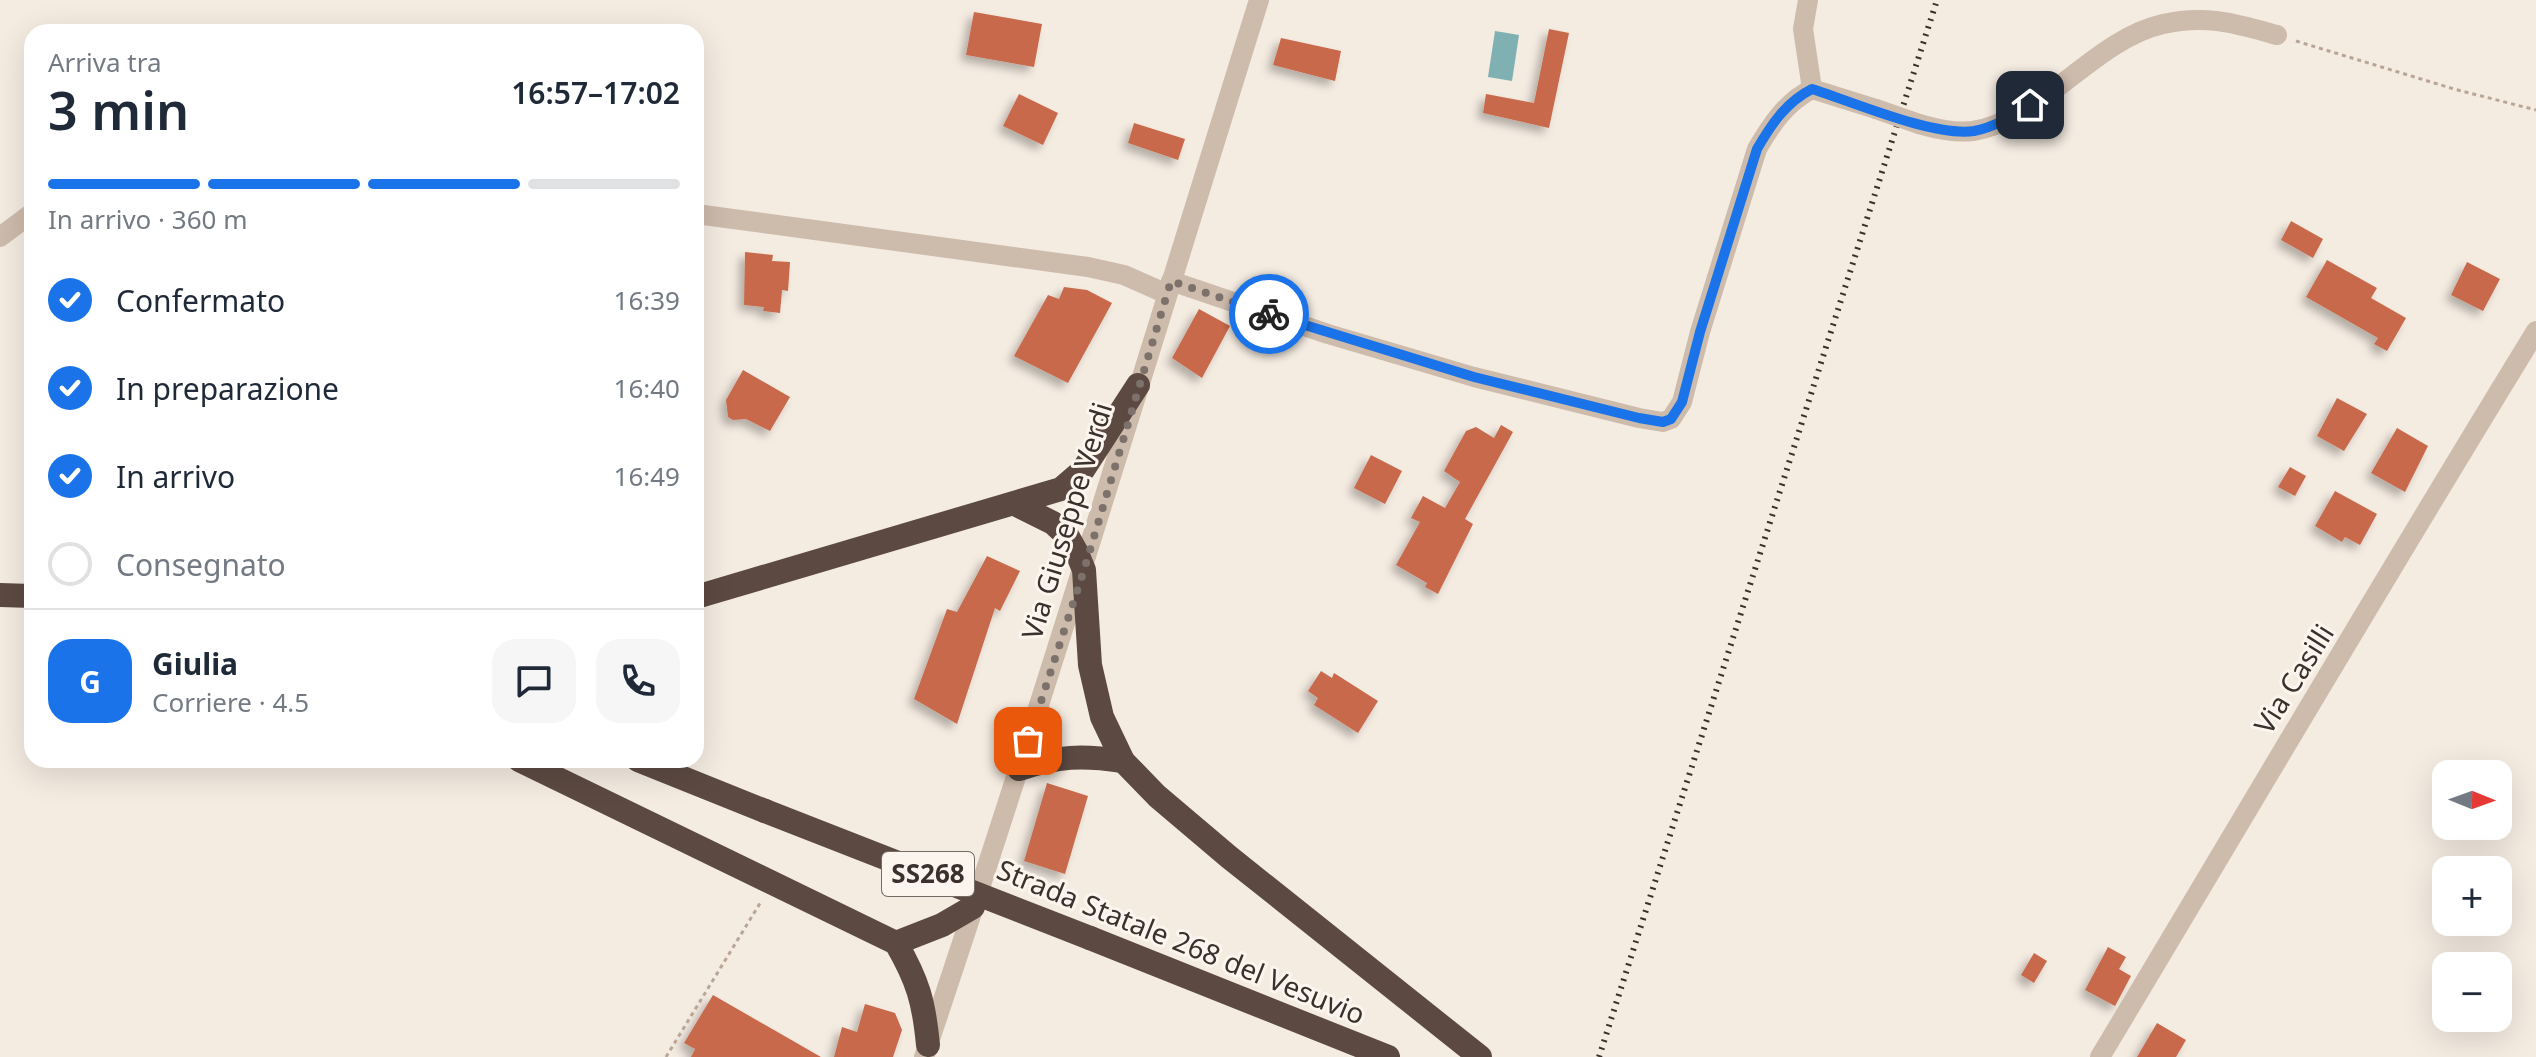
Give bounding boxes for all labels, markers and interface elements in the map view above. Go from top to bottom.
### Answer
text: Arriva tra [48,44,162,80]
pin [1996,71,2064,139]
text: 16:57–17:02 [511,72,680,113]
text: 3 min [48,74,189,145]
icon: home [2008,83,2052,127]
text: In arrivo · 360 m [48,201,248,237]
courier [1229,274,1309,354]
icon: check [48,278,92,322]
text: Confermato [116,280,285,321]
text: 16:39 [614,282,680,318]
icon: bike [1247,292,1291,336]
icon: check [48,366,92,410]
text: In preparazione [116,368,339,409]
text: 16:40 [614,370,680,406]
street label: Via Giuseppe Verdi [1012,397,1120,644]
icon: check [48,454,92,498]
text: In arrivo [116,456,235,497]
text: 16:49 [614,458,680,494]
text: Consegnato [116,544,286,585]
street label: Via Casilli [2245,616,2342,741]
button: chat [492,639,576,723]
button: phone [596,639,680,723]
text: Giulia [152,643,238,684]
text: G [79,661,101,702]
text: Corriere · 4.5 [152,684,309,720]
pin [994,707,1062,775]
icon: bag [1006,719,1050,763]
north arrow [2432,760,2512,840]
map controls [2432,760,2512,1032]
street label: Strada Statale 268 del Vesuvio [992,850,1371,1032]
road number: SS268 [882,852,974,896]
button: + [2432,856,2512,936]
button: − [2432,952,2512,1032]

